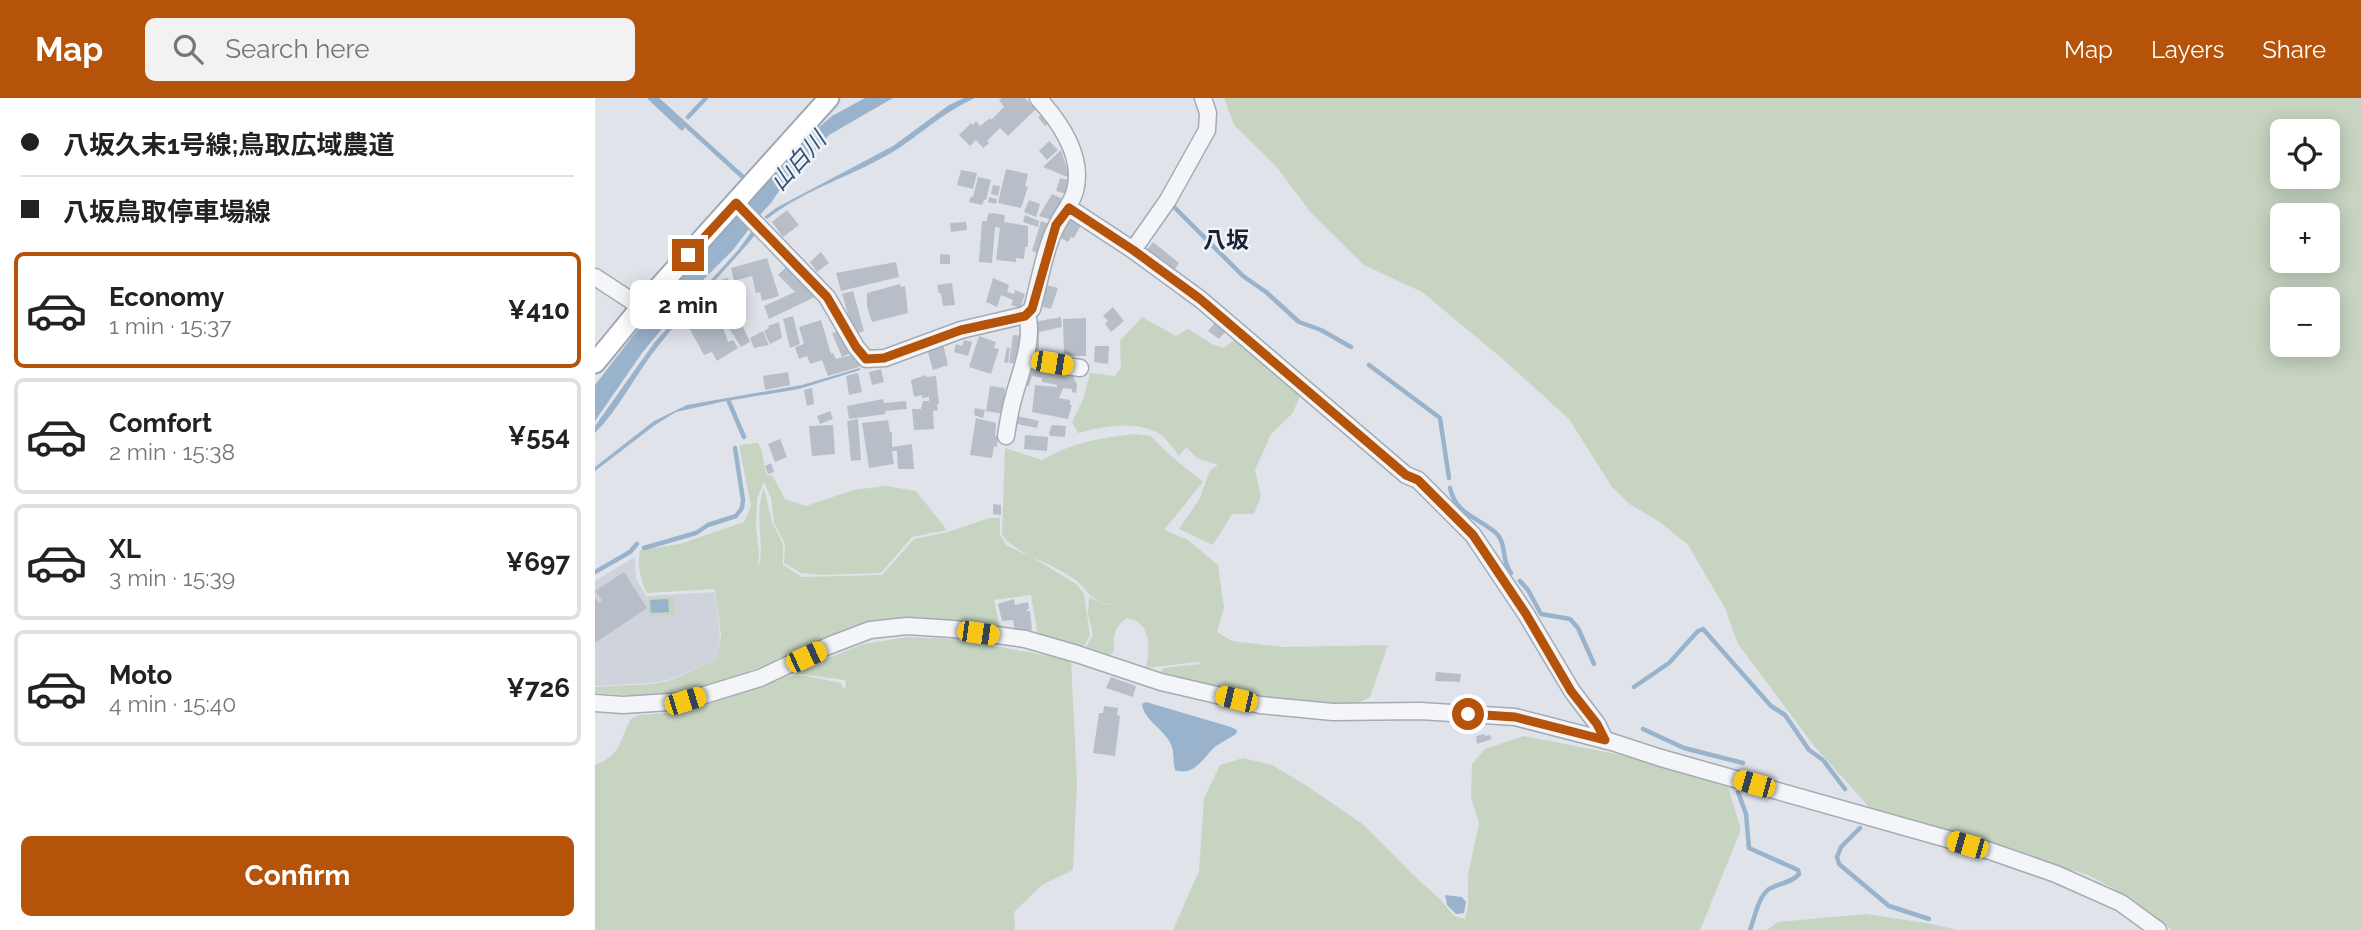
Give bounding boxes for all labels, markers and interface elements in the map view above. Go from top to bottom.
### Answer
search box [145,18,635,81]
text: Map [35,30,103,69]
icon: search [169,30,207,68]
text: Search here [225,34,370,64]
text: Map [2064,35,2113,64]
text: Layers [2151,35,2224,64]
text: Share [2262,35,2326,64]
map controls [2270,119,2340,357]
button: locate [2270,119,2340,189]
water label: 山白川 [765,124,833,195]
text: 八坂久末1号線;鳥取広域農道 [63,130,395,160]
text: 八坂鳥取停車場線 [63,197,271,227]
button: + [2270,203,2340,273]
district label: 八坂 [1203,226,1249,253]
route end [672,239,704,271]
icon: car [25,279,88,342]
callout: 2 min [630,280,746,328]
text: Economy [109,282,224,312]
button: − [2270,287,2340,357]
text: 2 min [658,291,718,318]
text: ¥410 [508,295,570,325]
text: 1 min · 15:37 [109,312,232,339]
car [1030,349,1075,377]
icon: car [25,405,88,468]
text: Comfort [109,408,212,438]
text: ¥554 [508,421,570,451]
text: 2 min · 15:38 [109,438,235,465]
icon: car [25,531,88,594]
text: XL [109,534,141,564]
text: ¥697 [506,547,570,577]
text: 3 min · 15:39 [109,564,235,591]
car [956,620,1001,646]
car [783,639,830,675]
icon: car [25,657,88,720]
text: Moto [109,660,172,690]
text: ¥726 [506,673,570,703]
car [1214,684,1259,714]
car [662,685,709,717]
text: 4 min · 15:40 [109,690,236,717]
route start [1452,698,1484,730]
car [1731,768,1778,800]
car [1944,829,1991,861]
button: Confirm [21,836,574,916]

